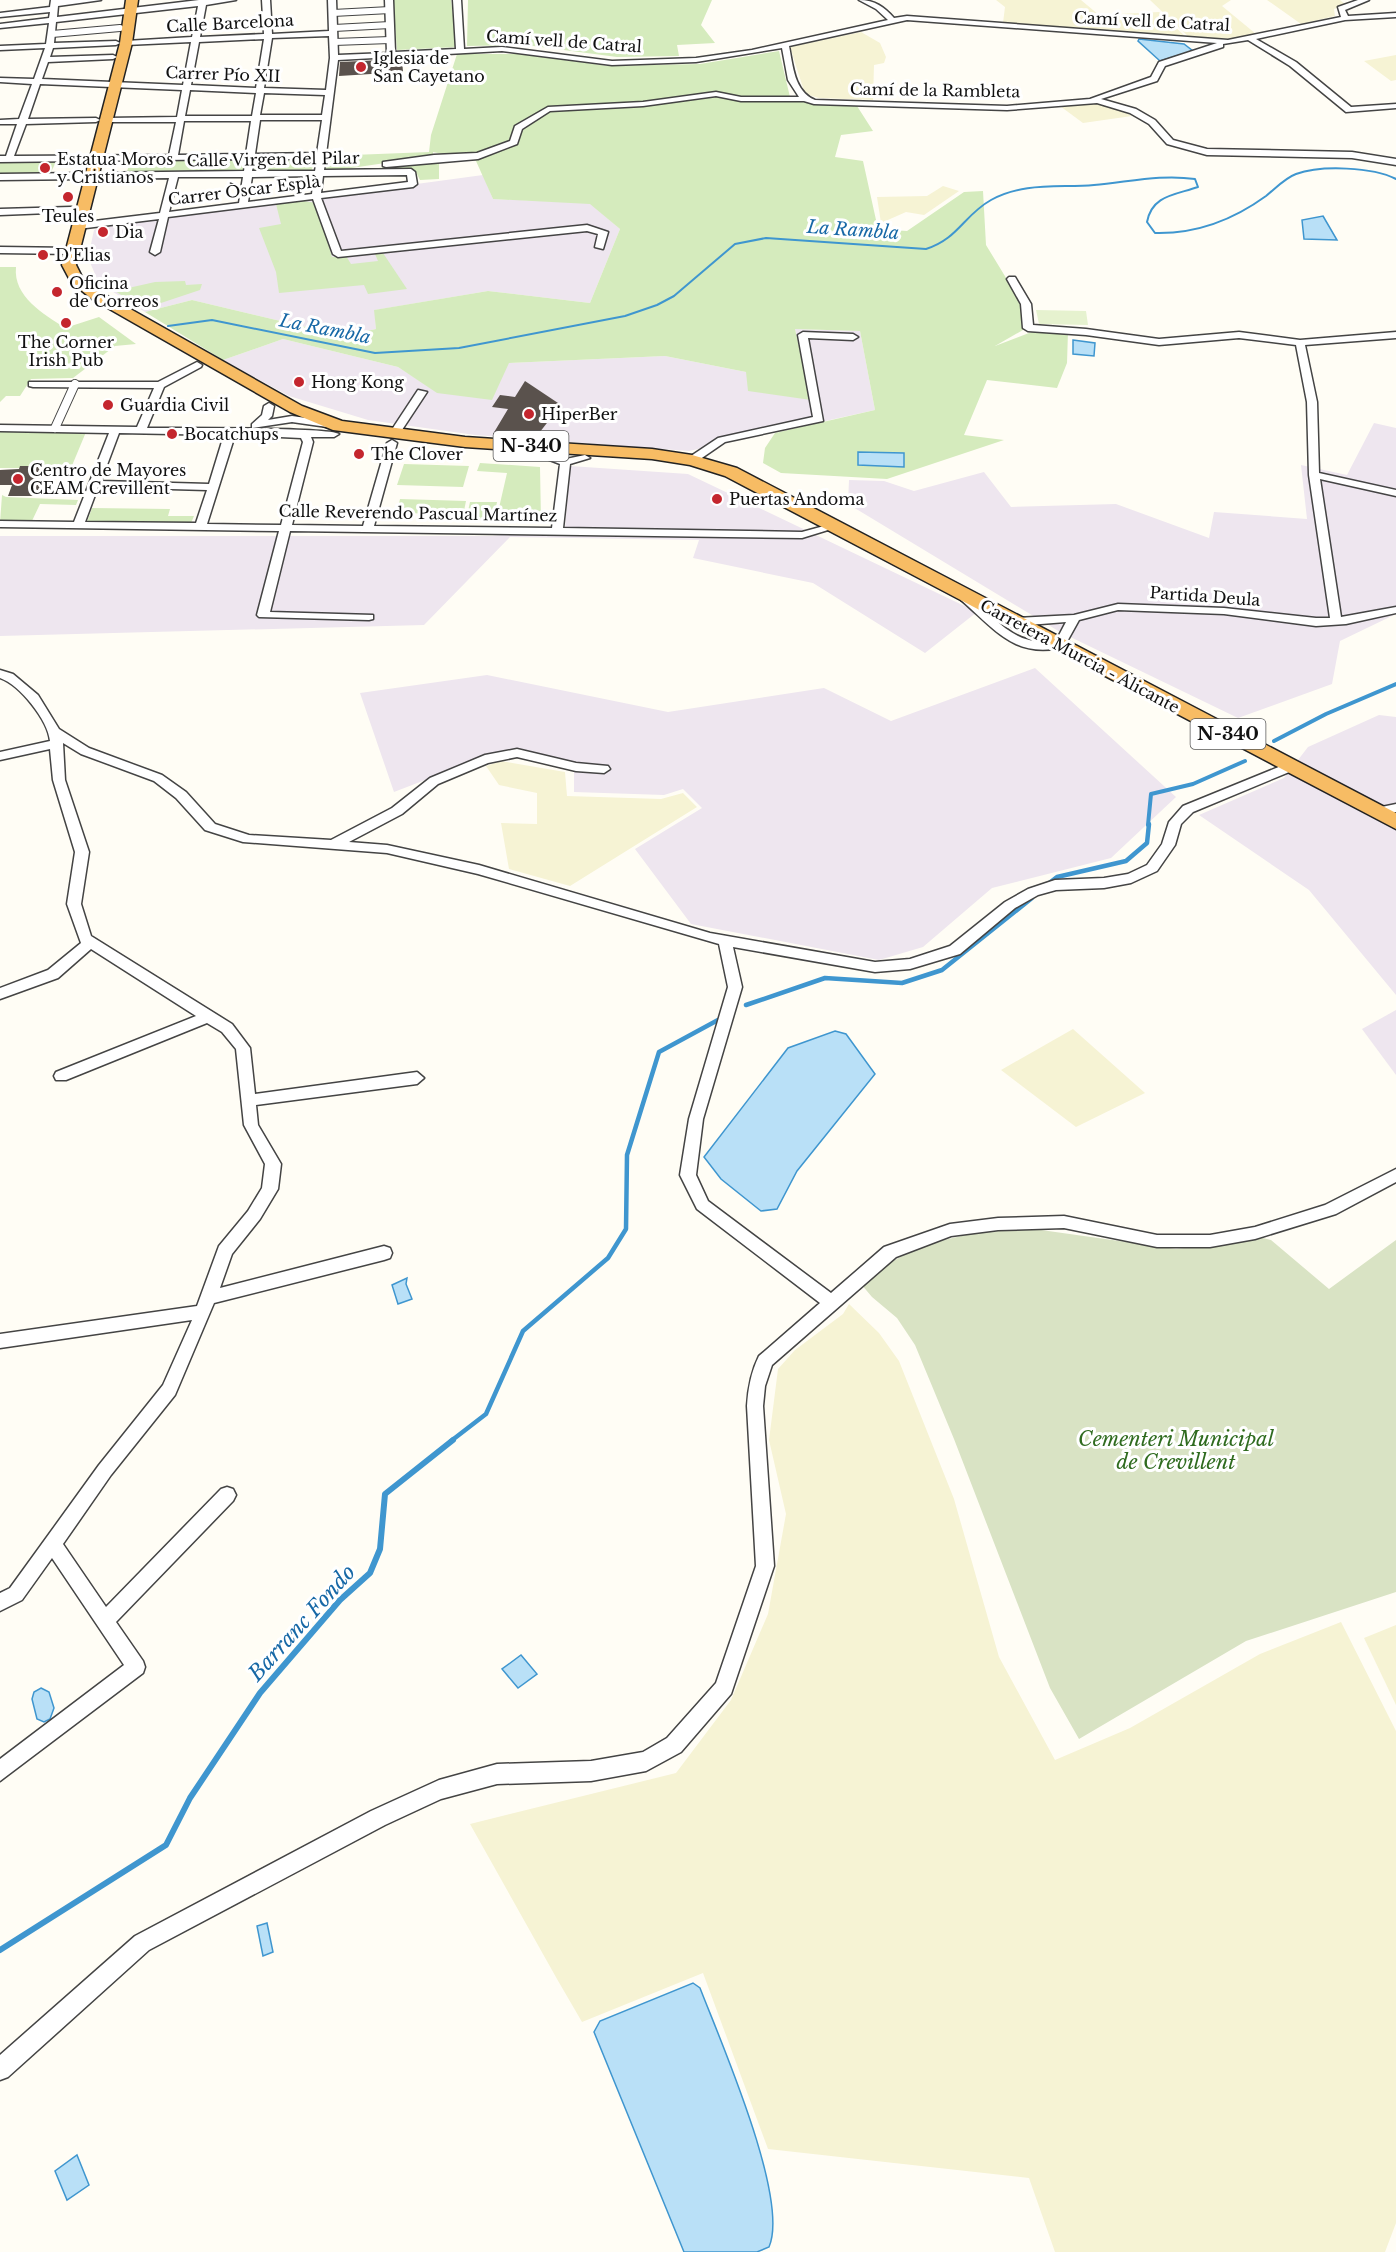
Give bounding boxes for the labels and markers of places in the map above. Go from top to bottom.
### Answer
place label: Iglesia de San Cayetano [373,48,485,86]
marker: Iglesia de San Cayetano [354,60,368,74]
place label: Estatua Moros y Cristianos [57,149,174,187]
marker: Estatua Moros y Cristianos [38,161,52,175]
marker: Teules [61,190,75,204]
place label: Teules [42,206,94,226]
place label: Dia [115,222,144,242]
marker: Dia [96,225,110,239]
place label: D'Elias [55,245,111,265]
marker: D'Elias [36,248,50,262]
place label: Oficina de Correos [69,273,159,311]
marker: Oficina de Correos [50,285,64,299]
marker: The Corner Irish Pub [59,316,73,330]
place label: The Corner Irish Pub [18,332,115,370]
place label: Hong Kong [311,372,404,392]
marker: Hong Kong [292,375,306,389]
place label: Guardia Civil [120,395,229,415]
marker: Guardia Civil [101,398,115,412]
place label: HiperBer [541,404,618,424]
marker: HiperBer [522,407,536,421]
place label: Bocatchups [184,424,279,444]
marker: Bocatchups [165,427,179,441]
place label: The Clover [371,444,463,464]
marker: The Clover [352,447,366,461]
place label: Centro de Mayores CEAM Crevillent [30,460,186,498]
marker: Centro de Mayores CEAM Crevillent [11,472,25,486]
place label: Puertas Andoma [729,489,864,509]
marker: Puertas Andoma [710,492,724,506]

